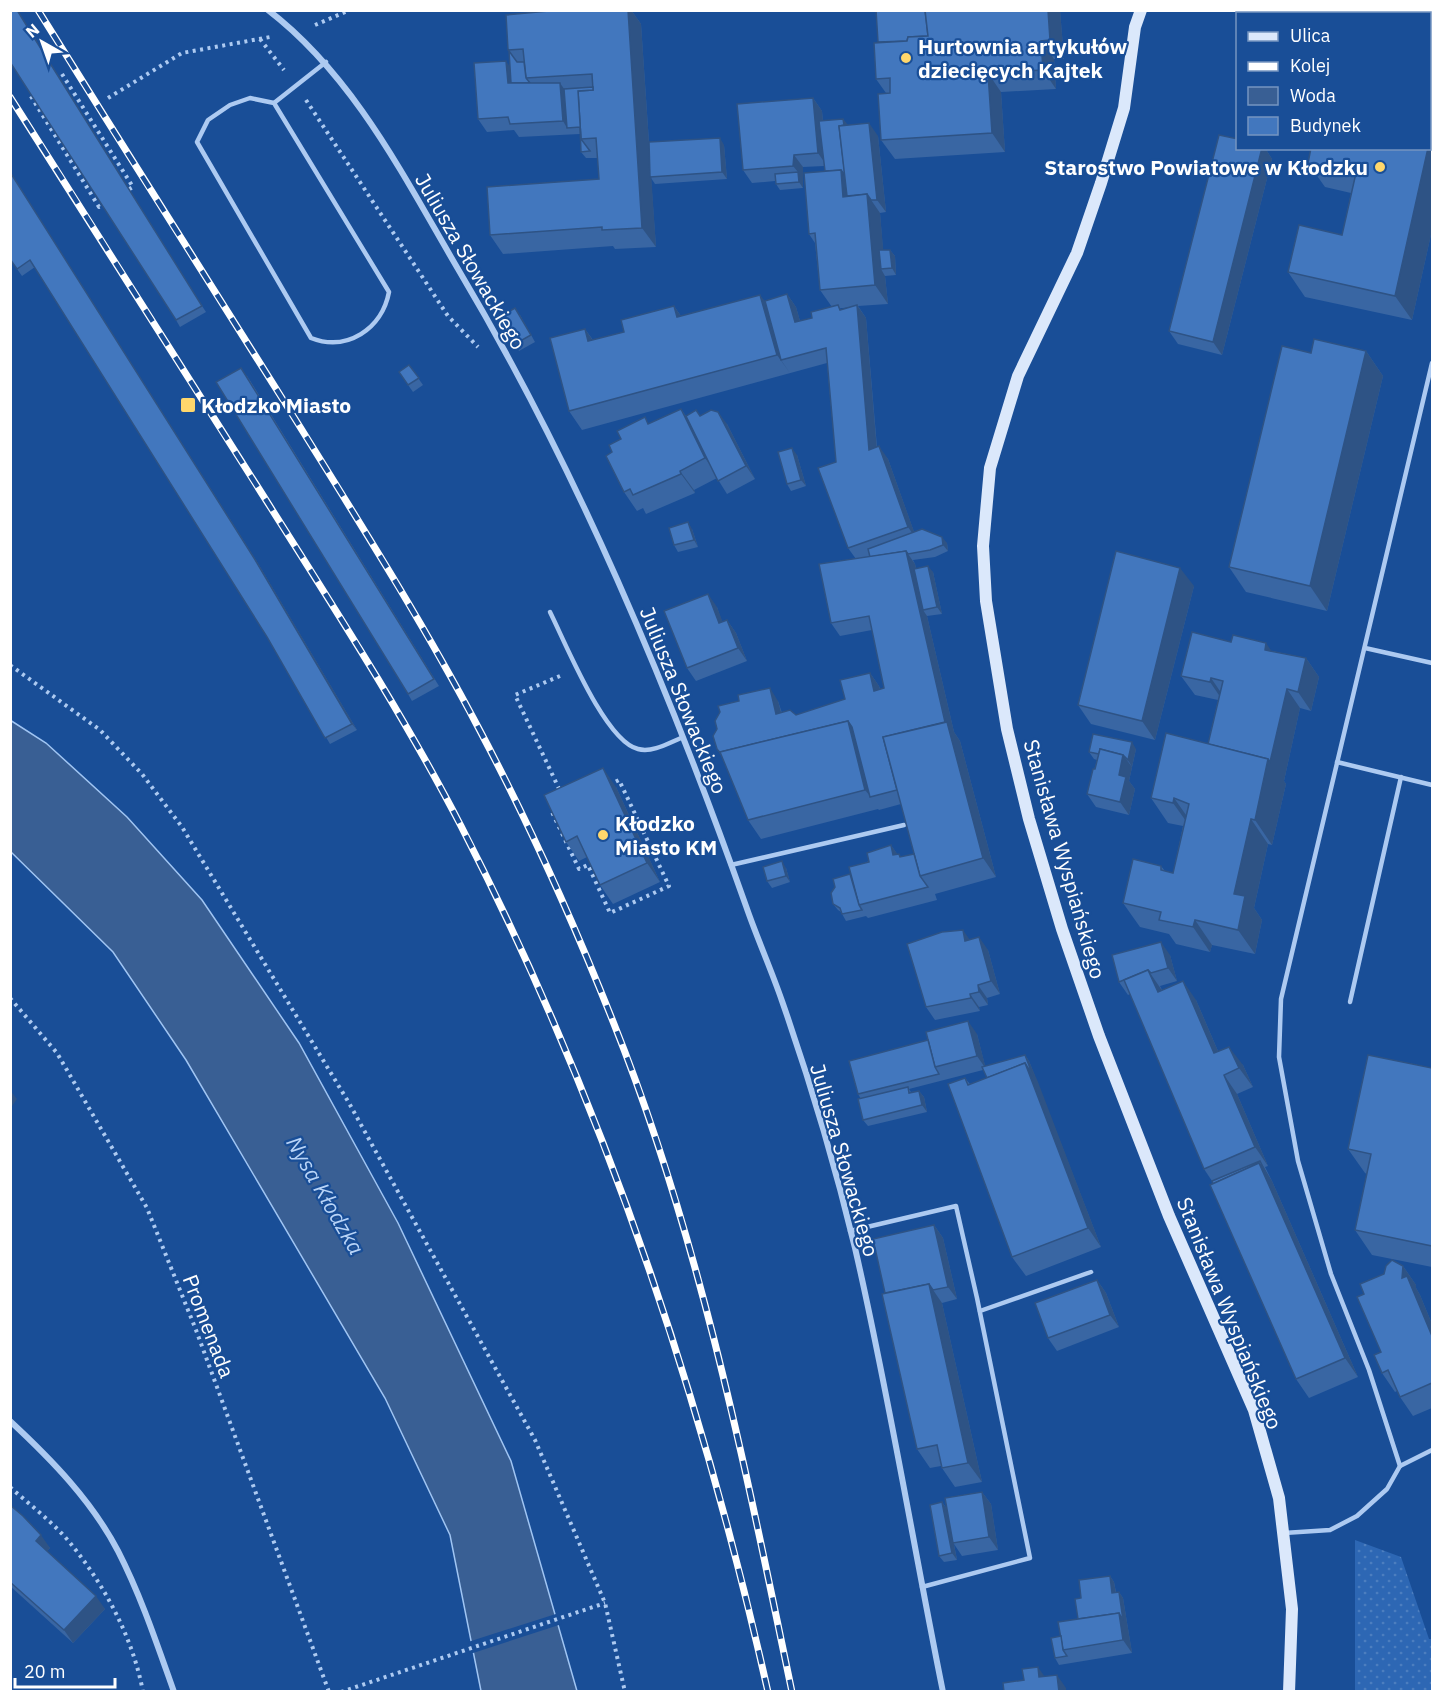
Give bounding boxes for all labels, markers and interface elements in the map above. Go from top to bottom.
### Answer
north arrow [12,12,72,72]
legend [1236,12,1431,150]
text: N [21,19,43,42]
text: Ulica [1290,24,1331,47]
place label: Hurtownia artykułów dziecięcych Kajtek [918,32,1127,84]
marker: Hurtownia artykułów dziecięcych Kajtek [899,51,913,65]
text: Kolej [1290,54,1330,77]
text: Woda [1290,84,1336,107]
text: Budynek [1290,114,1362,137]
place label: Starostwo Powiatowe w Kłodzku [1044,153,1368,181]
marker: Starostwo Powiatowe w Kłodzku [1373,160,1387,174]
street label: Juliusza Słowackiego [409,168,533,354]
place label: Kłodzko Miasto [201,391,351,419]
marker: Kłodzko Miasto [179,396,197,414]
street label: Juliusza Słowackiego [634,602,734,798]
street label: Stanisława Wyspiańskiego [1017,736,1113,982]
place label: Kłodzko Miasto KM [615,809,717,861]
marker: Kłodzko Miasto KM [596,828,610,842]
street label: Juliusza Słowackiego [804,1060,886,1260]
water label: Nysa Kłodzka [280,1131,372,1259]
street label: Stanisława Wyspiańskiego [1171,1193,1289,1433]
street label: Promenada [177,1270,241,1382]
scale bar [15,1651,116,1689]
text: 20 m [24,1660,66,1683]

